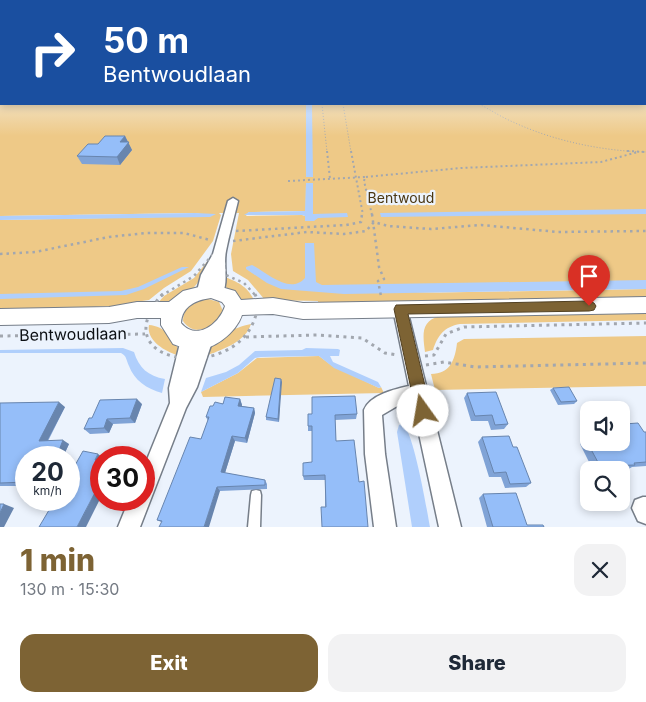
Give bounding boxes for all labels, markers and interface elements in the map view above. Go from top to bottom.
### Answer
text: 50 m [103,19,189,61]
icon: right [20,20,85,85]
text: Bentwoudlaan [103,61,251,87]
park label: Bentwoud [368,189,434,206]
pin [568,255,610,306]
icon: arrive [575,262,603,290]
street label: Bentwoudlaan [19,323,127,345]
position arrow [396,384,448,436]
map controls [580,401,630,511]
button: sound [580,401,630,451]
speed limit sign: 30 [90,446,155,511]
text: 20 [31,457,64,487]
button: search [580,461,630,511]
text: km/h [33,483,62,498]
text: 1 min [20,542,95,578]
button: close [574,544,626,596]
text: 130 m · 15:30 [20,579,119,599]
button: Exit [20,634,318,692]
button: Share [328,634,626,692]

